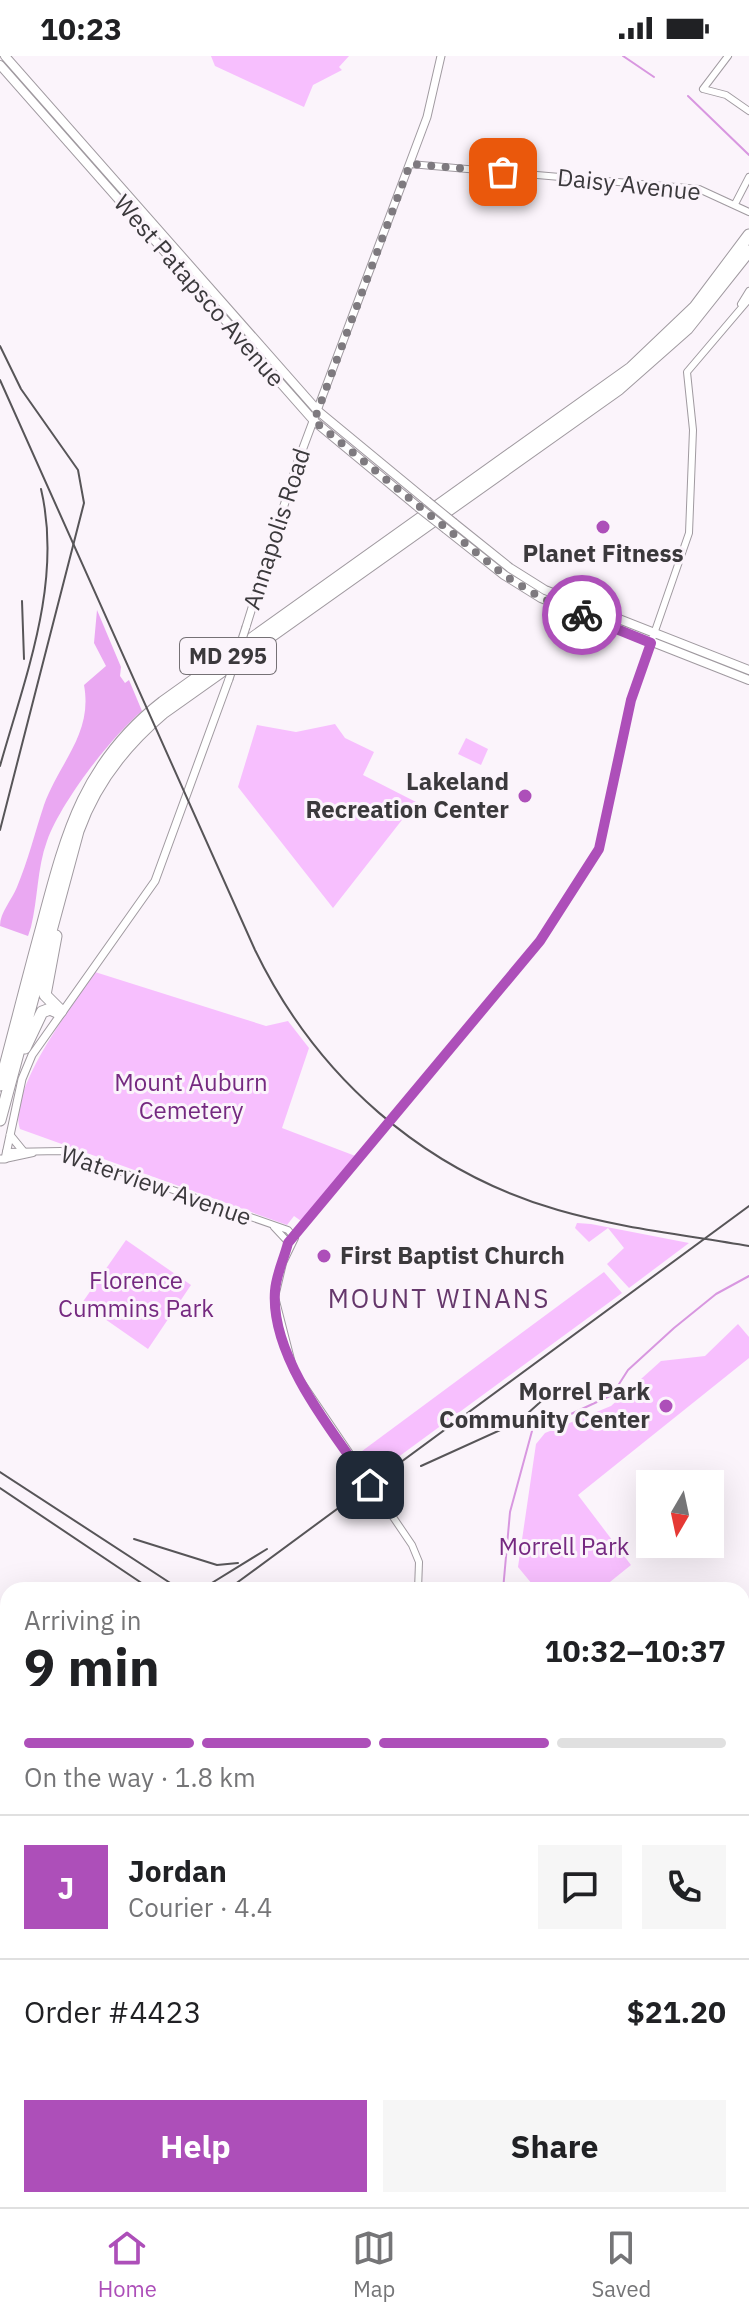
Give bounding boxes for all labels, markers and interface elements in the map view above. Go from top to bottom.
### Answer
text: 10:23 [40,9,122,48]
pin [469,138,537,206]
icon: bag [481,150,525,194]
street label: Daisy Avenue [556,161,702,207]
street label: West Patapsco Avenue [107,187,292,393]
street label: Annapolis Road [235,444,317,613]
marker: Planet Fitness [594,518,612,536]
place label: Planet Fitness [522,537,684,569]
courier [542,575,622,655]
icon: bike [560,593,604,637]
road number: MD 295 [180,638,276,674]
place label: Lakeland Recreation Center [305,765,509,825]
marker: Lakeland Recreation Center [516,787,534,805]
park label: Mount Auburn Cemetery [114,1066,268,1126]
street label: Waterview Avenue [57,1137,256,1233]
place label: First Baptist Church [340,1239,565,1271]
marker: First Baptist Church [315,1247,333,1265]
park label: Florence Cummins Park [58,1264,214,1324]
district label: MOUNT WINANS [328,1281,550,1315]
place label: Morrel Park Community Center [439,1375,650,1435]
marker: Morrel Park Community Center [657,1397,675,1415]
pin [336,1451,404,1519]
icon: home [348,1463,392,1507]
north arrow [636,1470,724,1558]
map controls [636,1470,724,1558]
park label: Morrell Park [499,1530,630,1562]
text: Arriving in [24,1603,141,1637]
text: 10:32–10:37 [545,1631,726,1670]
text: 9 min [24,1633,160,1700]
text: On the way · 1.8 km [24,1760,256,1794]
button: chat [538,1845,622,1929]
button: phone [642,1845,726,1929]
text: Jordan [128,1851,227,1890]
text: J [58,1868,74,1907]
text: Courier · 4.4 [128,1890,272,1924]
text: Order #4423 [24,1992,201,2031]
text: $21.20 [627,1992,726,2031]
button: Help [24,2100,367,2192]
button: Share [383,2100,726,2192]
tab: Home [98,2226,157,2303]
tab: Map [352,2226,396,2303]
tab: Saved [591,2226,651,2303]

